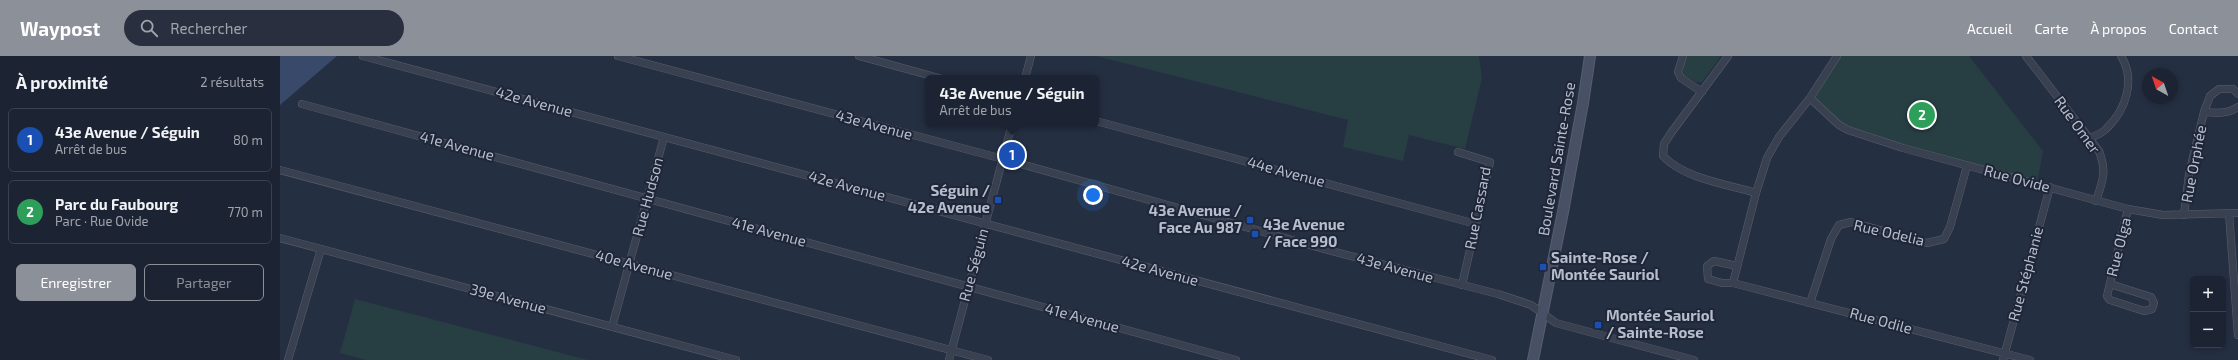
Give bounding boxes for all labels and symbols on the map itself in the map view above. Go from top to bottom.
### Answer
north arrow [2142,68,2178,104]
street label: Boulevard Sainte-Rose [1534,81,1578,237]
street label: 42e Avenue [494,82,575,120]
street label: Rue Omer [2051,92,2105,157]
pin: 2 [1909,100,1935,130]
street label: 43e Avenue [834,105,915,143]
street label: Rue Orphée [2177,123,2209,204]
street label: 41e Avenue [418,126,497,164]
pin: 1 [999,140,1025,170]
street label: 44e Avenue [1245,152,1327,190]
street label: Rue Hudson [628,155,666,238]
street label: Rue Ovide [1982,161,2052,195]
street label: Rue Cassard [1460,165,1494,251]
street label: 42e Avenue [807,166,888,204]
place label: Séguin / 42e Avenue [908,181,990,216]
your location [1083,185,1103,205]
marker: Séguin / 42e Avenue [993,195,1003,205]
place label: 43e Avenue / Face Au 987 [1148,201,1242,236]
street label: 41e Avenue [730,212,809,250]
marker: 43e Avenue / Face Au 987 [1245,215,1255,225]
place label: 43e Avenue / Face 990 [1263,215,1345,250]
street label: Rue Odelia [1852,215,1926,249]
street label: Rue Olga [2102,215,2134,278]
street label: Rue Stéphanie [2004,224,2046,323]
street label: Rue Séguin [955,226,991,303]
marker: 43e Avenue / Face 990 [1250,229,1260,239]
street label: 40e Avenue [593,245,675,283]
street label: 43e Avenue [1355,248,1436,286]
place label: Sainte-Rose / Montée Sauriol [1551,248,1660,283]
street label: 42e Avenue [1120,251,1201,289]
marker: Sainte-Rose / Montée Sauriol [1538,262,1548,272]
street label: 39e Avenue [468,279,548,317]
street label: 41e Avenue [1043,298,1122,336]
street label: Rue Odile [1848,303,1915,337]
place label: Montée Sauriol / Sainte-Rose [1606,306,1715,341]
marker: Montée Sauriol / Sainte-Rose [1593,320,1603,330]

